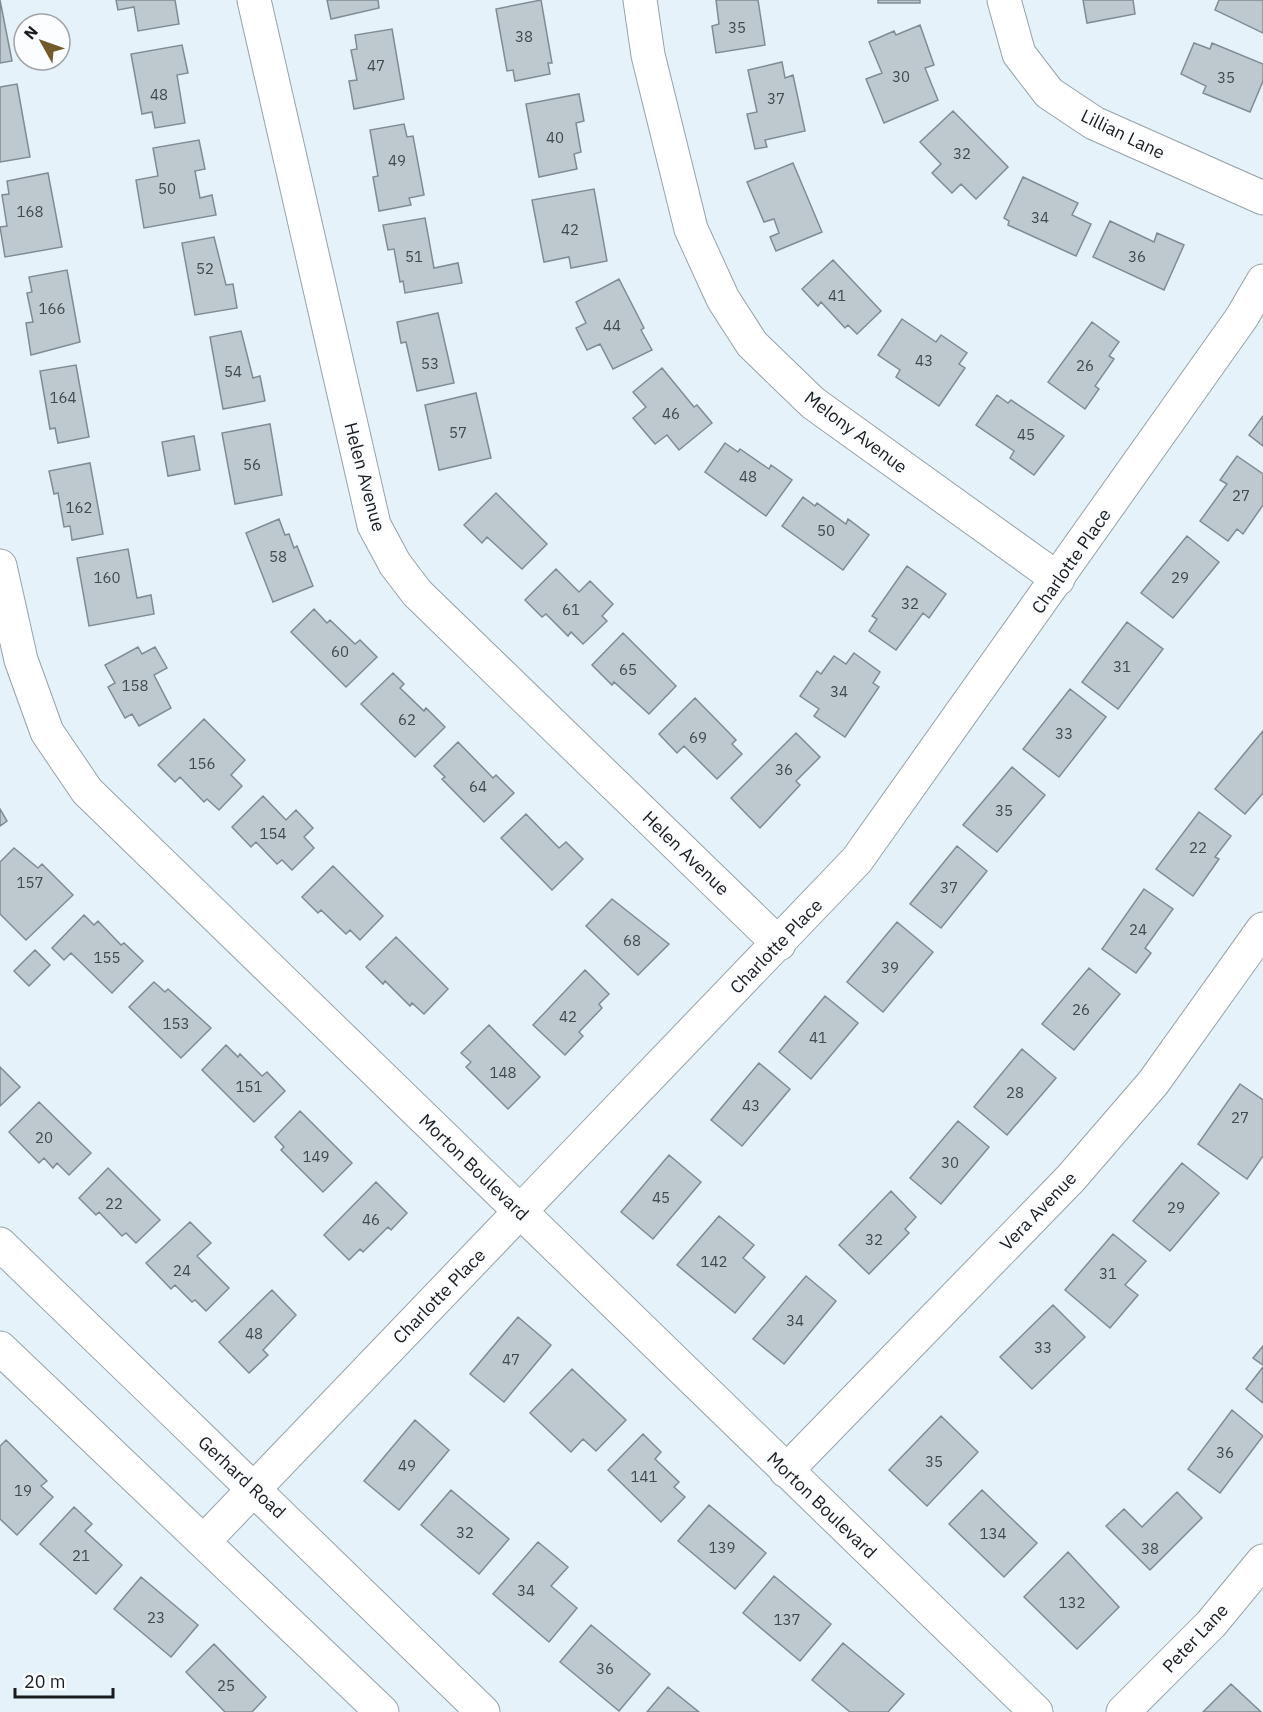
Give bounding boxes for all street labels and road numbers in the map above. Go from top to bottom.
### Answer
street label: Lillian Lane [1077,104,1169,164]
street label: Melony Avenue [800,386,912,478]
street label: Helen Avenue [339,420,391,534]
street label: Charlotte Place [1026,504,1116,618]
street label: Helen Avenue [638,806,734,900]
street label: Charlotte Place [725,894,827,998]
street label: Morton Boulevard [414,1109,534,1225]
street label: Vera Avenue [995,1167,1081,1255]
street label: Charlotte Place [388,1244,490,1348]
street label: Gerhard Road [193,1431,291,1523]
street label: Morton Boulevard [762,1447,882,1563]
street label: Peter Lane [1157,1599,1233,1677]

